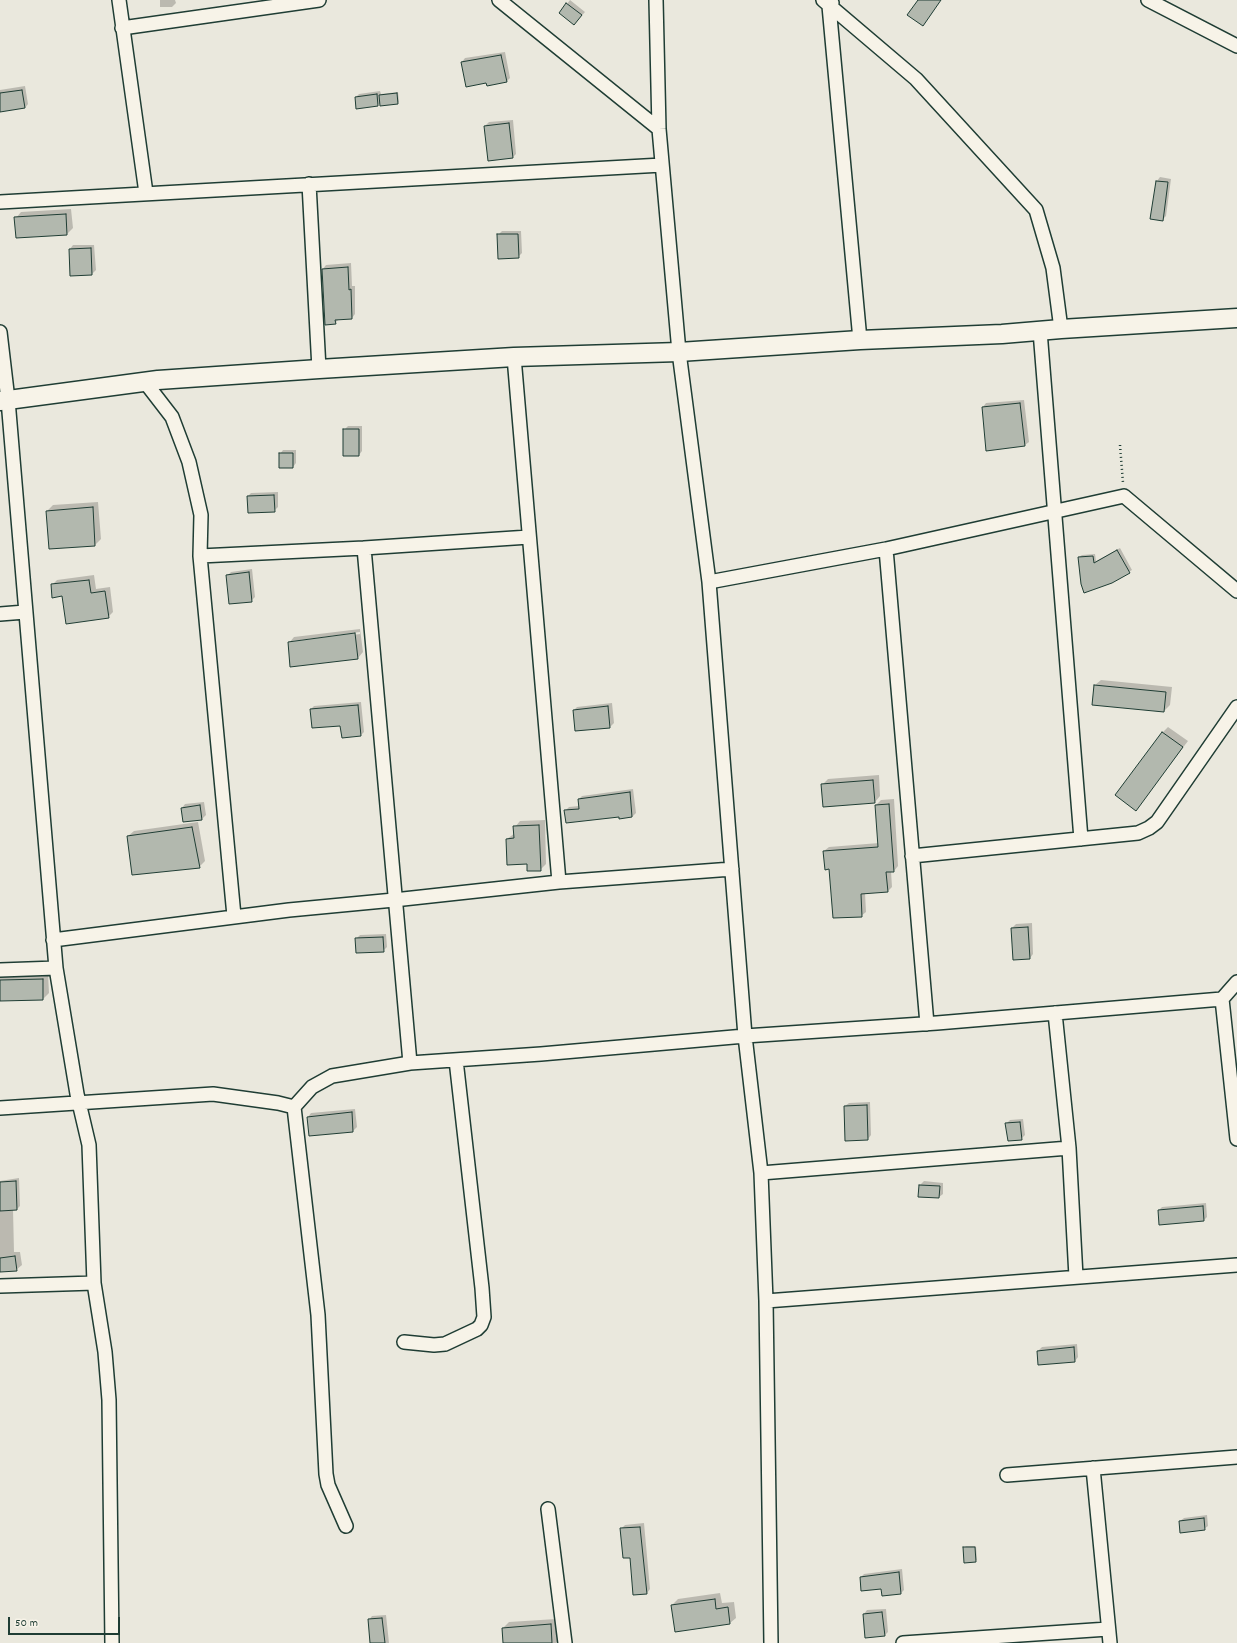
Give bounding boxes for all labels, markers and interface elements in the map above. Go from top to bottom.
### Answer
scale bar [10,1609,122,1635]
text: 50 m [15,1615,38,1632]

